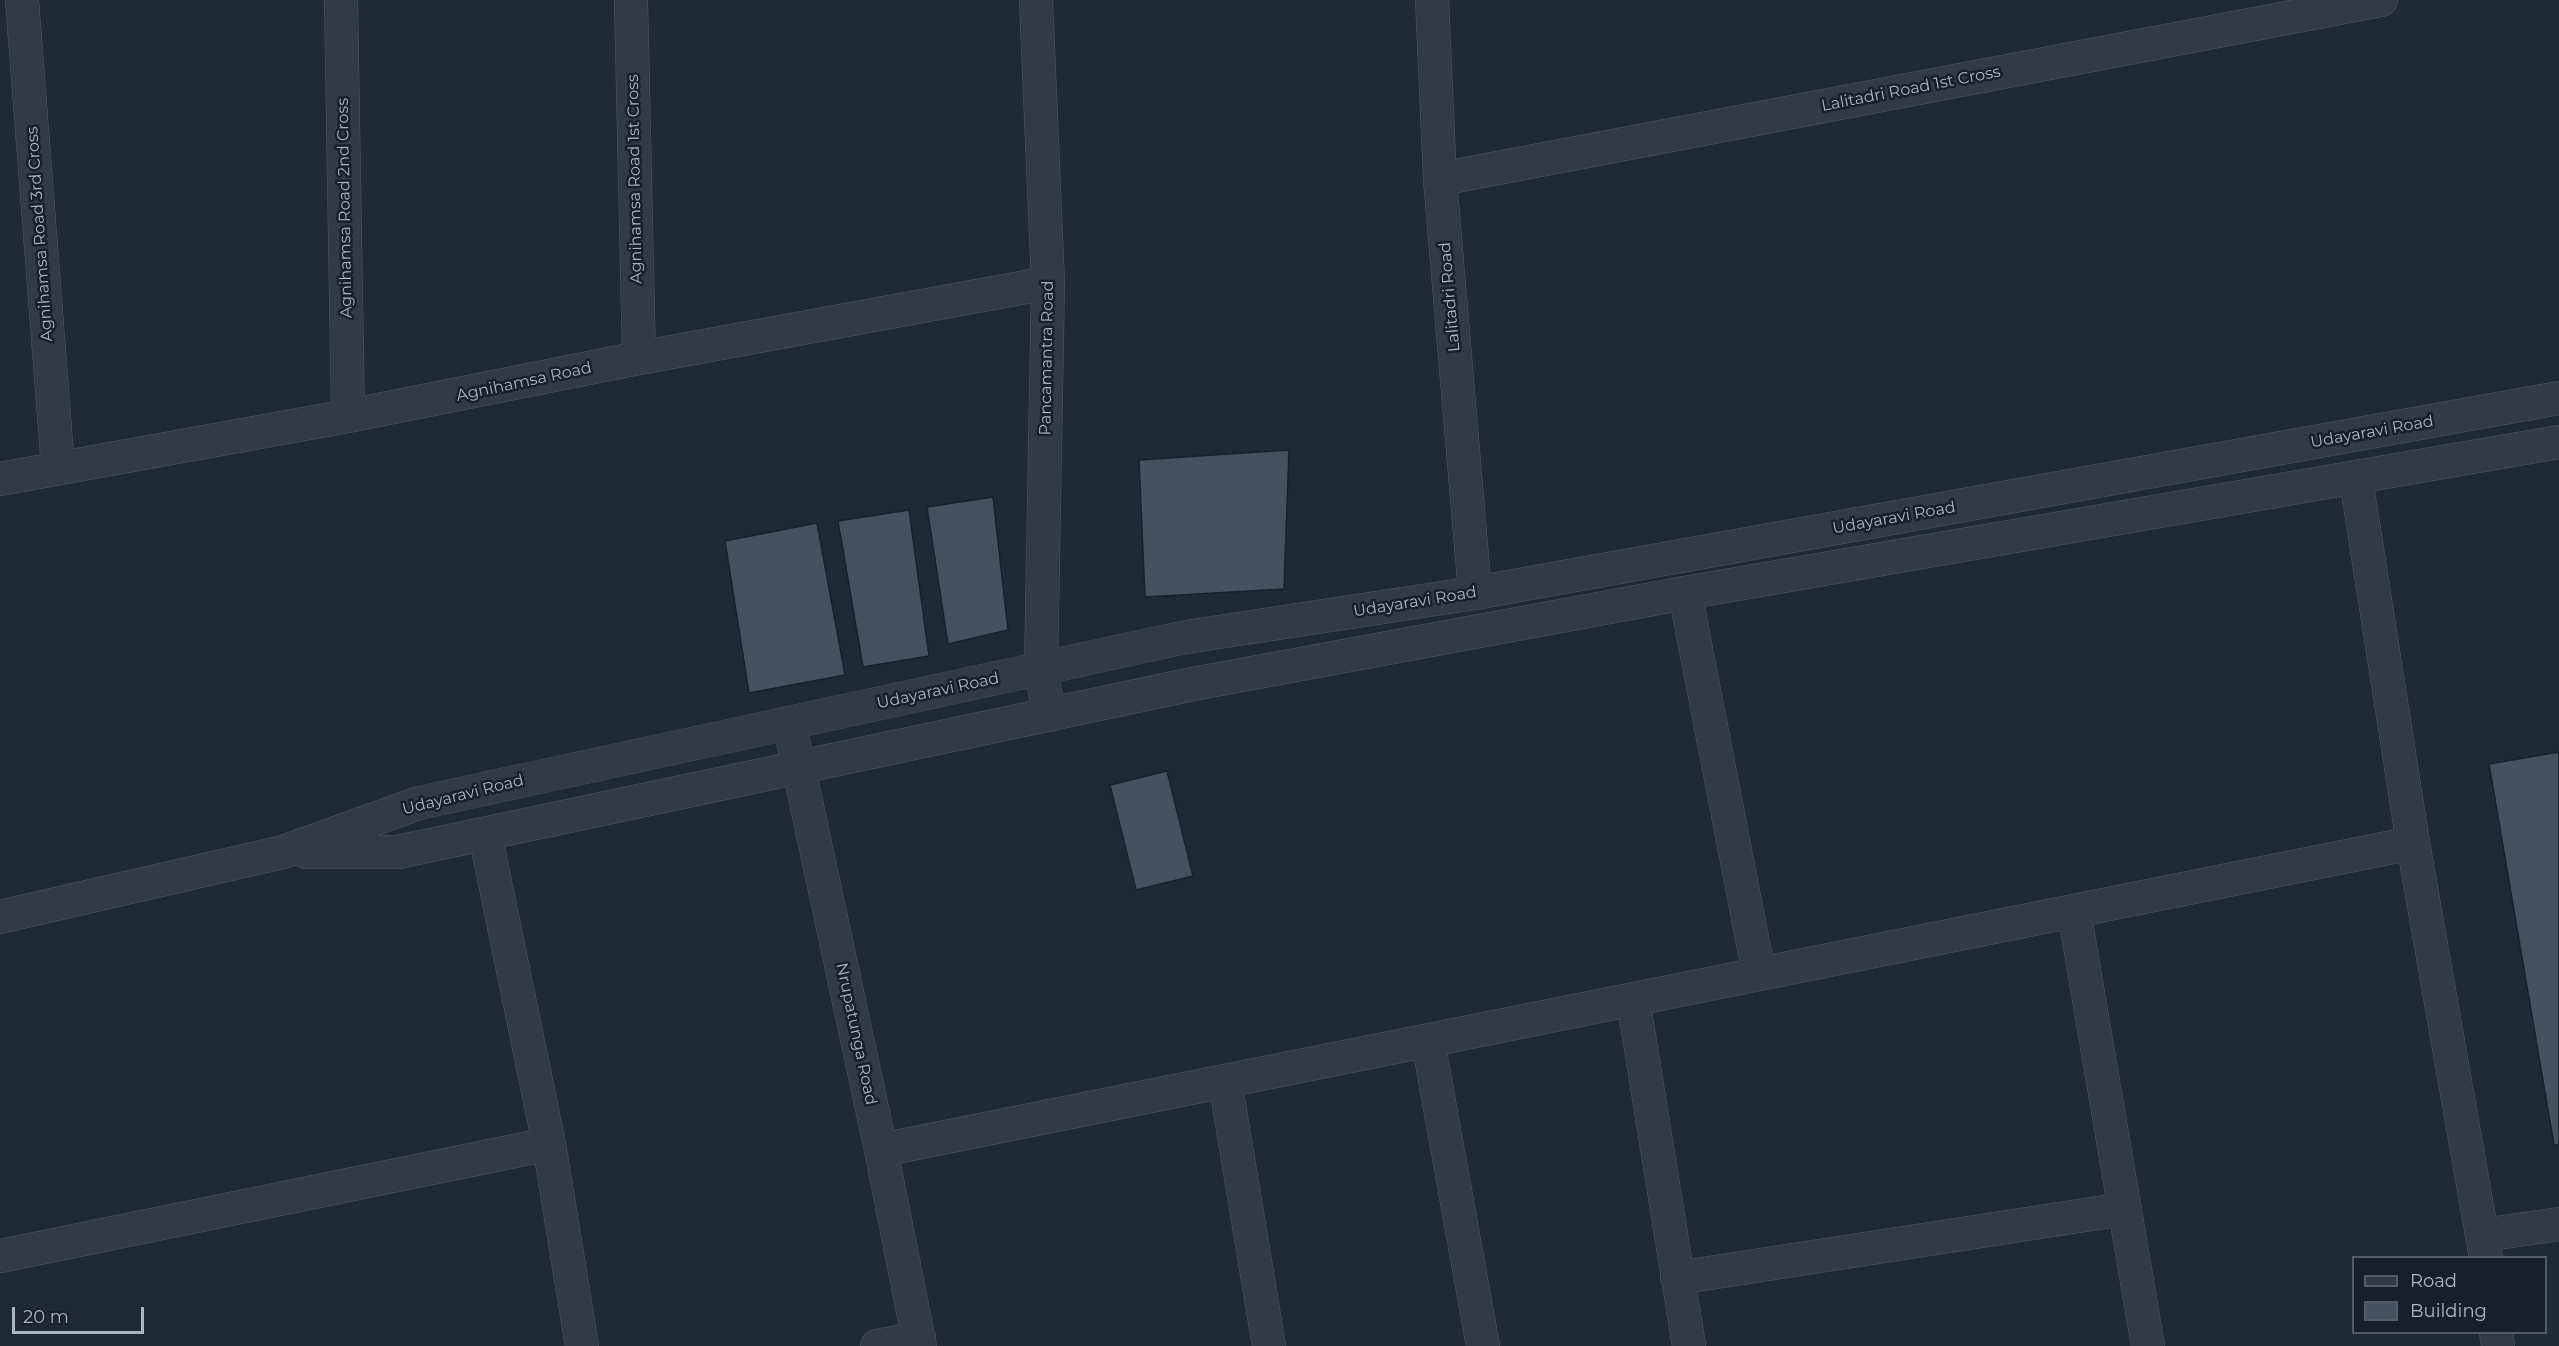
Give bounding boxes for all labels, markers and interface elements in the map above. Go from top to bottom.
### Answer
street label: Lalitadri Road 1st Cross [1820,62,2002,116]
street label: Agnihamsa Road 1st Cross [624,74,646,284]
street label: Agnihamsa Road 2nd Cross [333,98,357,318]
street label: Agnihamsa Road 3rd Cross [23,126,57,342]
street label: Lalitadri Road [1436,241,1464,353]
street label: Pancamantra Road [1036,280,1058,436]
street label: Agnihamsa Road [455,358,593,406]
street label: Udayaravi Road [2309,412,2435,452]
street label: Udayaravi Road [1831,498,1957,538]
street label: Udayaravi Road [1352,583,1478,621]
street label: Udayaravi Road [875,669,1001,713]
street label: Udayaravi Road [400,771,526,819]
street label: Nrupatunga Road [832,961,880,1107]
legend [2352,1256,2547,1334]
text: Road [2410,1270,2457,1292]
scale bar [15,1295,147,1333]
text: Building [2410,1300,2487,1322]
text: 20 m [23,1306,69,1328]

